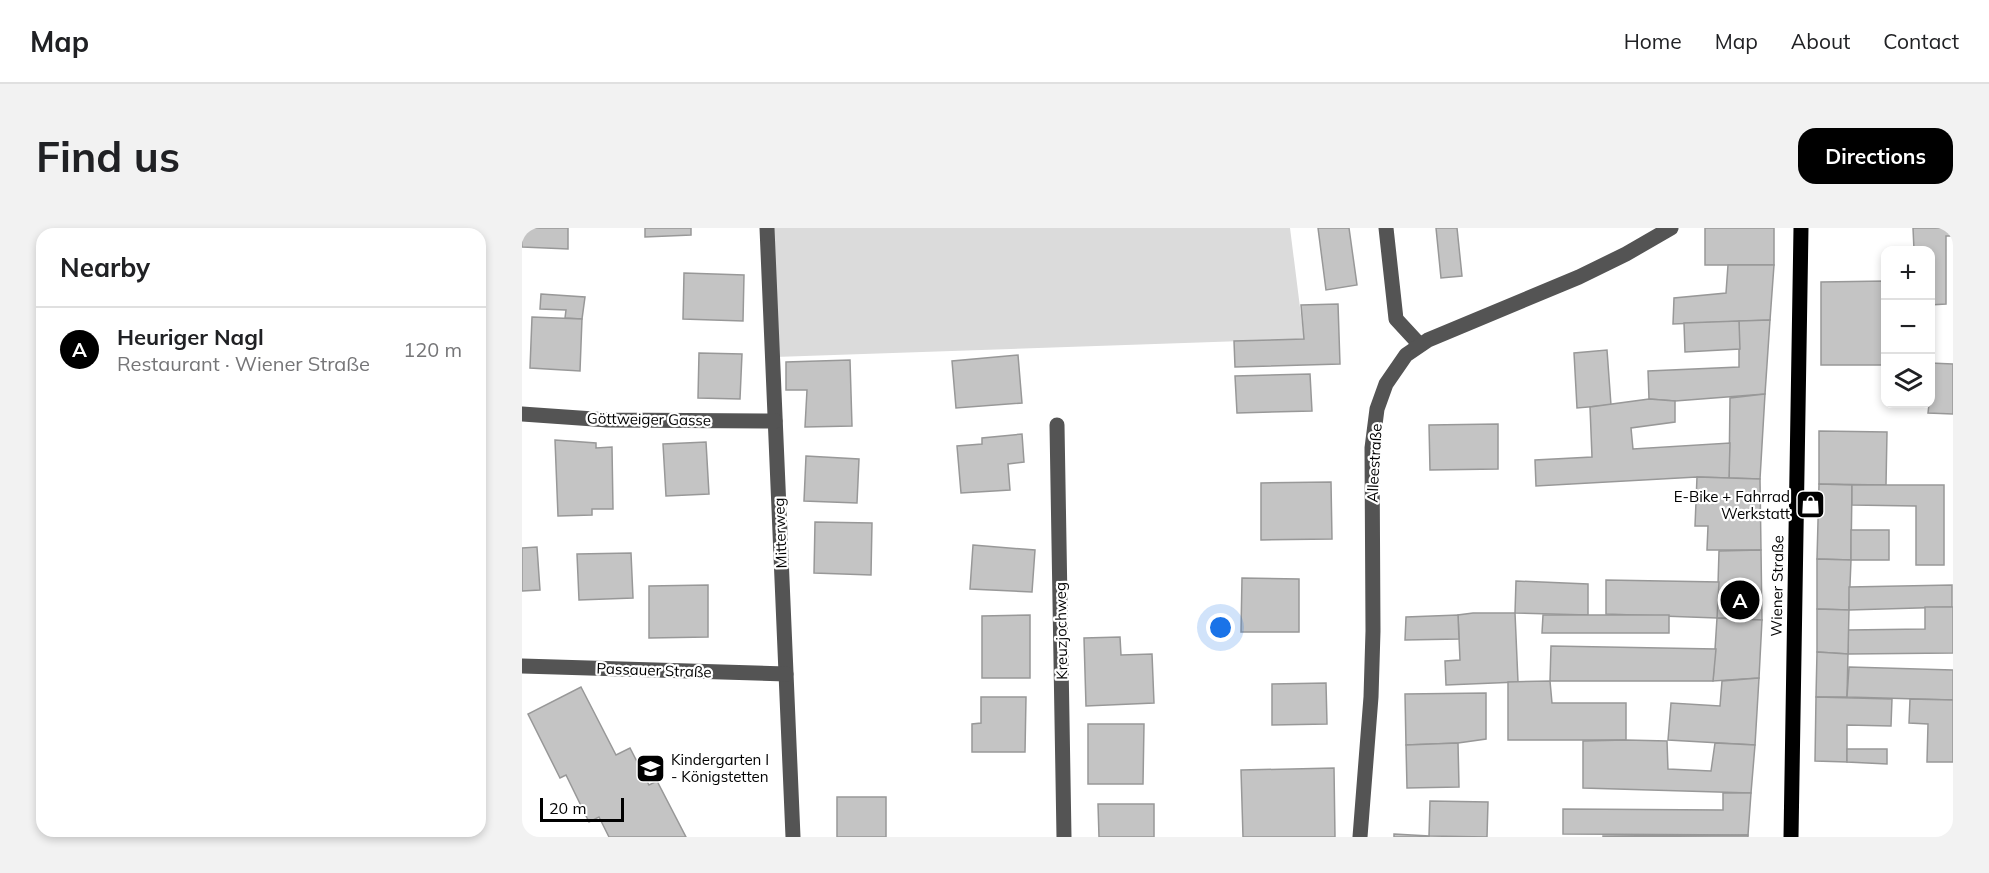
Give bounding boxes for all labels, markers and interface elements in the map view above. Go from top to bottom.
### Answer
text: Map [30,24,89,59]
text: Home [1624,28,1682,54]
text: Map [1715,28,1758,54]
text: About [1791,28,1850,54]
text: Contact [1883,28,1959,54]
button: Directions [1798,128,1953,184]
text: Find us [36,130,180,183]
map controls [1881,246,1935,408]
button: + [1881,246,1935,300]
text: Nearby [60,251,150,284]
button: − [1881,300,1935,354]
text: Heuriger Nagl [117,323,264,351]
text: A [72,337,87,362]
text: 120 m [403,337,462,362]
text: Restaurant · Wiener Straße [117,351,370,376]
button: layers [1881,354,1935,408]
street label: Göttweiger Gasse [587,408,711,430]
street label: Alleestraße [1362,423,1386,503]
place label: E-Bike + Fahrrad Werkstatt [1674,487,1790,523]
shop icon: E-Bike + Fahrrad Werkstatt [1795,489,1827,521]
street label: Mitterweg [769,497,791,569]
street label: Wiener Straße [1767,535,1787,637]
pin: A [1720,578,1760,622]
street label: Kreuzjochweg [1051,582,1071,680]
your location [1206,613,1235,642]
street label: Passauer Straße [596,658,712,682]
place label: Kindergarten I - Königstetten [671,750,769,786]
school or university icon: Kindergarten I - Königstetten [634,752,666,784]
scale bar [540,795,624,822]
text: 20 m [549,798,586,818]

